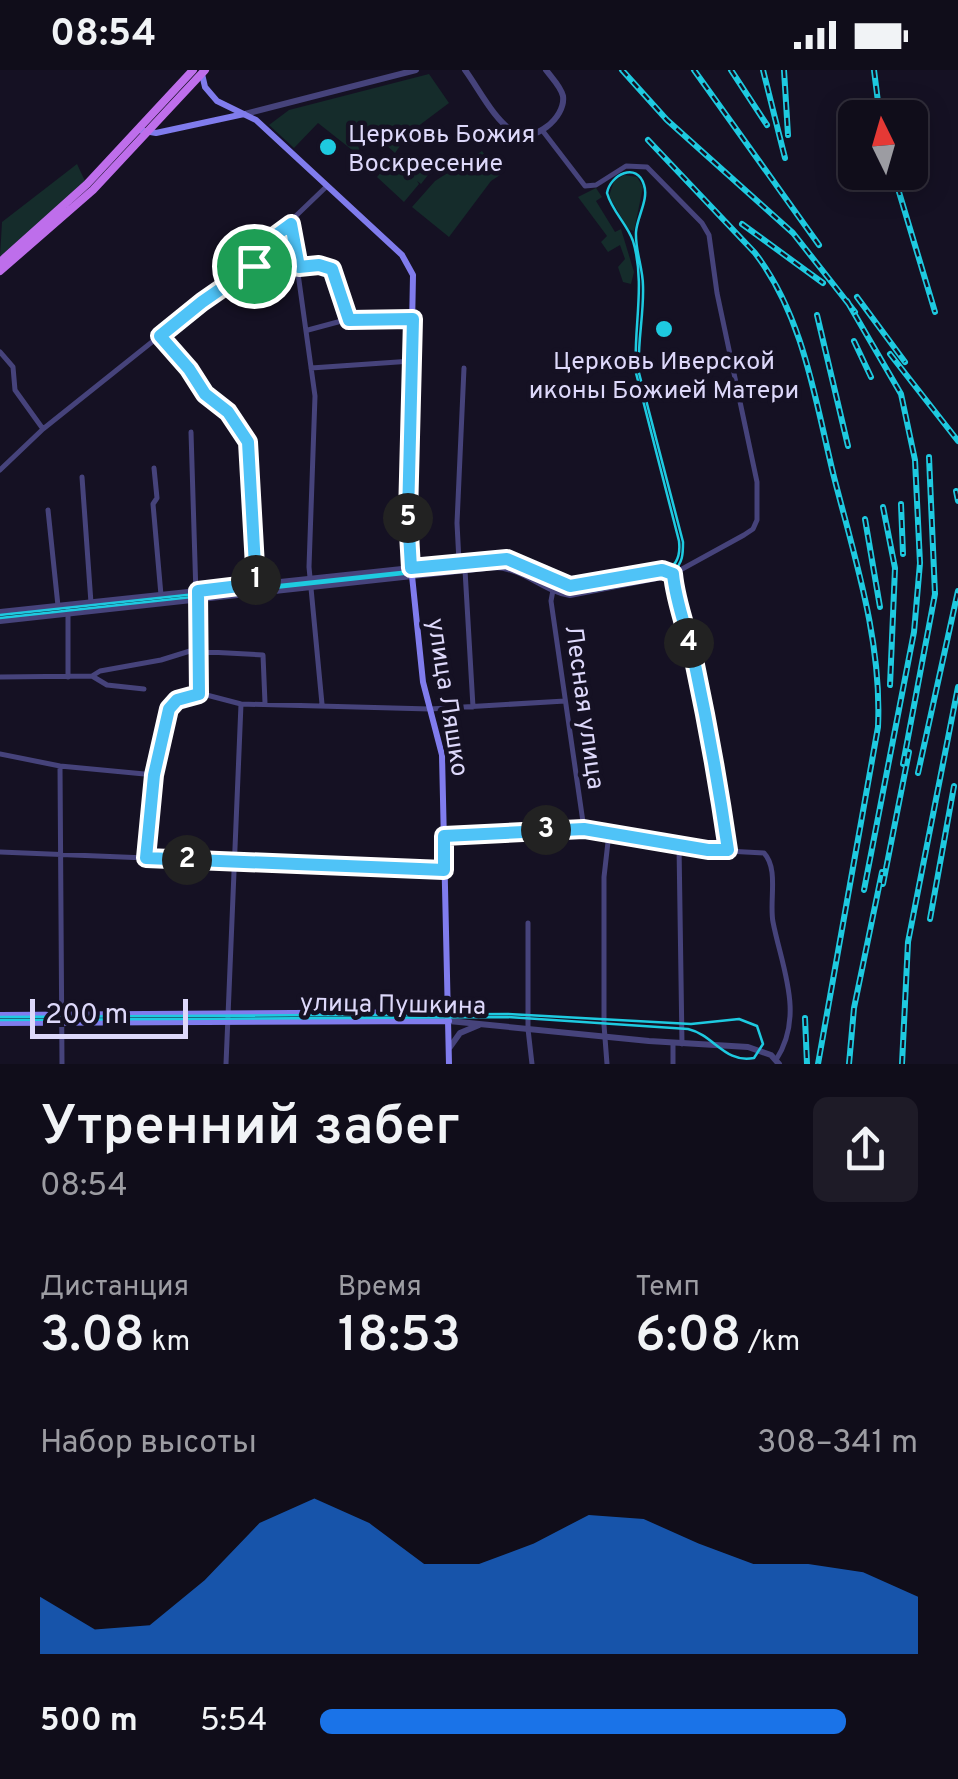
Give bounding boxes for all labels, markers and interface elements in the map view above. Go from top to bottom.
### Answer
text: 08:54 [50,11,157,60]
north arrow [838,100,928,190]
map controls [838,100,928,190]
place label: Церковь Божия Воскресение [348,120,535,181]
marker: Церковь Божия Воскресение [317,136,339,158]
pin [212,224,297,309]
icon: arrive [227,239,282,294]
marker: Церковь Иверской иконы Божией Матери [653,318,675,340]
place label: Церковь Иверской иконы Божией Матери [529,347,799,408]
pin: 5 [383,493,433,543]
text: 5 [399,500,417,536]
pin: 1 [231,555,281,605]
text: 1 [250,562,262,598]
street label: улица Ляшко [418,616,474,779]
pin: 4 [664,618,714,668]
street label: Лесная улица [556,623,610,792]
text: 4 [680,625,698,661]
pin: 3 [521,805,571,855]
text: 3 [538,812,554,848]
pin: 2 [162,835,212,885]
text: 2 [178,842,196,878]
street label: улица Пушкина [300,988,486,1024]
scale bar [30,994,188,1038]
text: 200 m [45,998,128,1034]
text: Утренний забег [40,1094,460,1164]
button: share [813,1097,918,1202]
text: 08:54 [40,1167,128,1207]
text: Дистанция [40,1270,189,1306]
text: Время [338,1270,422,1306]
text: Темп [635,1270,700,1306]
text: 3.08 [40,1306,145,1369]
text: 18:53 [338,1306,461,1369]
text: 6:08 [635,1306,741,1369]
text: km [145,1325,190,1361]
text: /km [741,1325,800,1361]
text: Набор высоты [40,1424,257,1464]
text: 308–341 m [757,1424,918,1464]
text: 500 m [40,1702,138,1742]
text: 5:54 [200,1702,267,1742]

